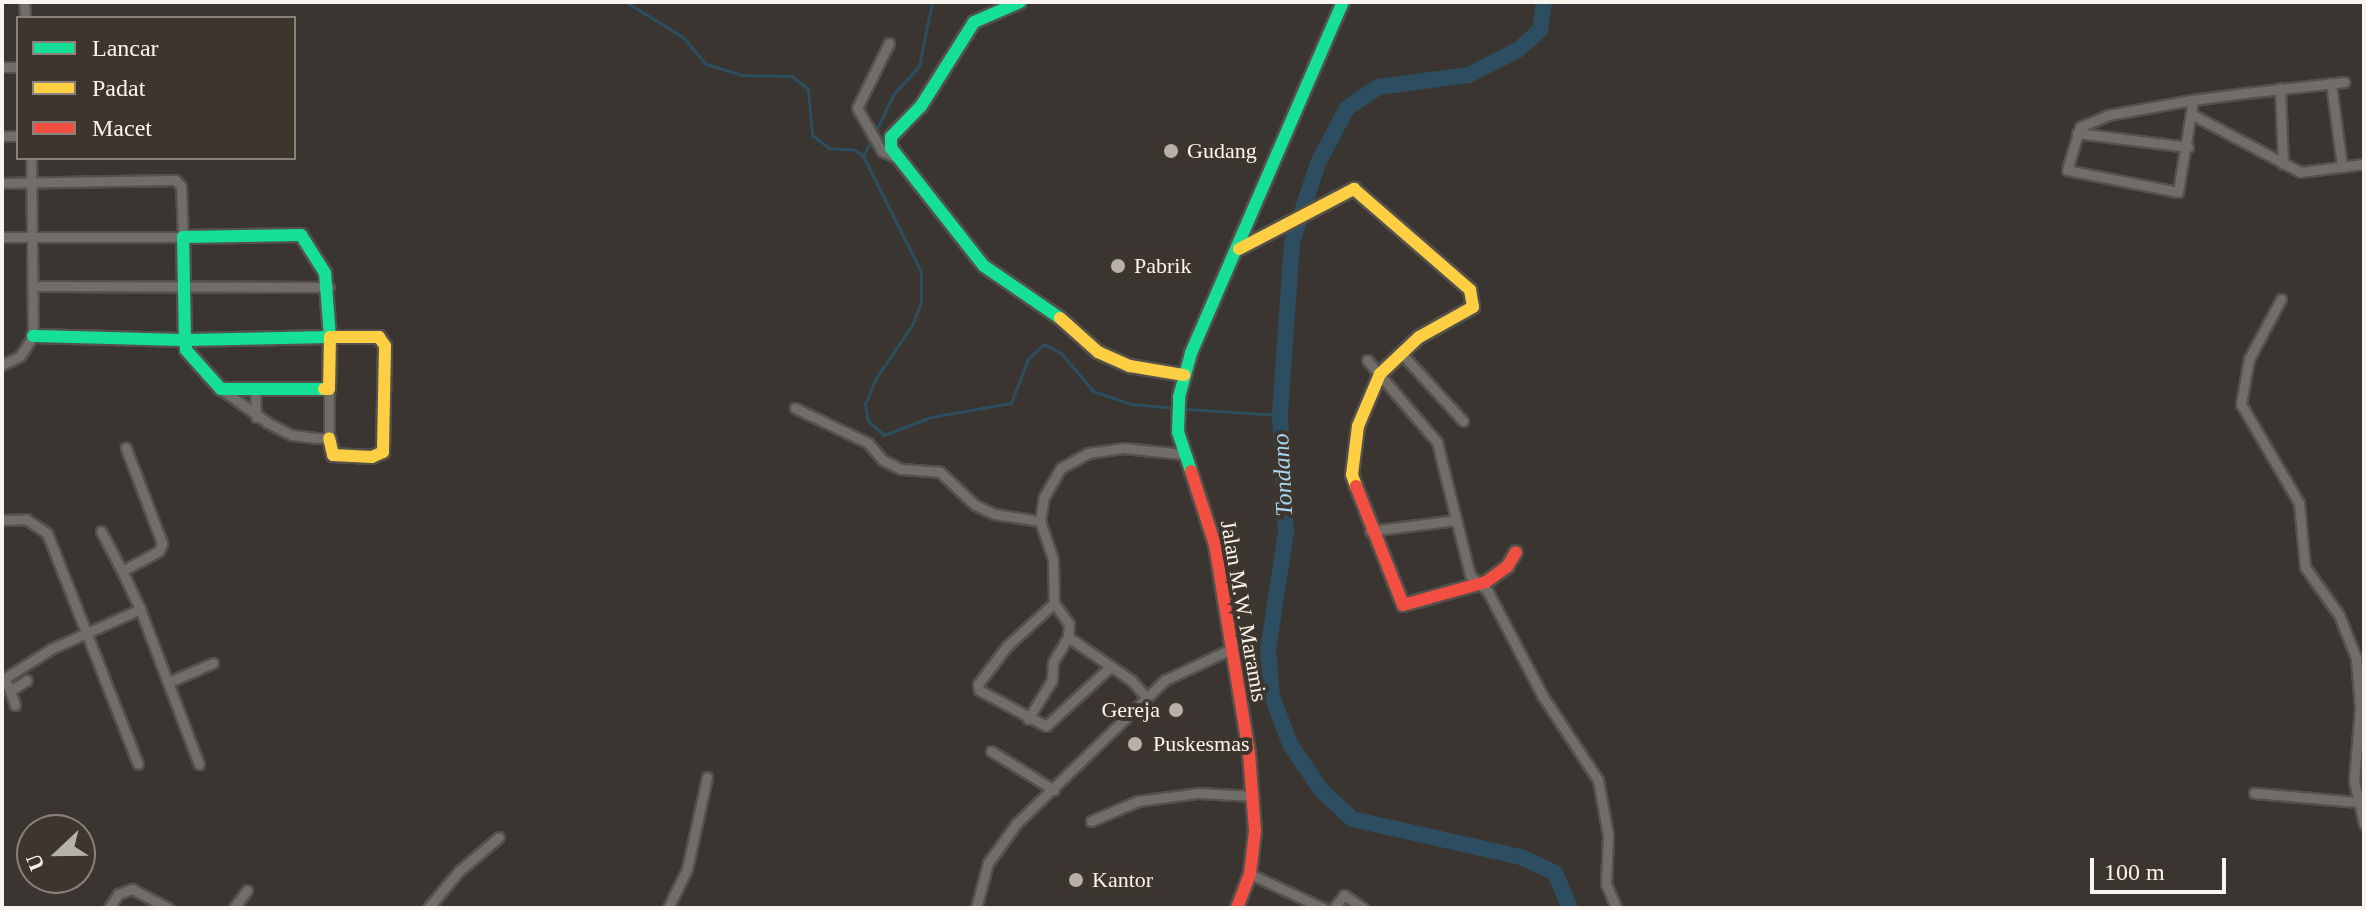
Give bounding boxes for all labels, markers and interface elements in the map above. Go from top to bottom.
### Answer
legend [16,16,296,160]
text: Lancar [92,35,159,61]
text: Padat [92,75,145,101]
text: Macet [92,115,152,141]
place label: Gudang [1187,138,1257,164]
marker: Gudang [1162,142,1180,160]
place label: Pabrik [1134,253,1191,279]
marker: Pabrik [1109,257,1127,275]
water label: Tondano [1266,433,1300,517]
street label: Jalan M.W. Maramis [1215,518,1273,704]
place label: Gereja [1101,697,1160,723]
marker: Gereja [1167,701,1185,719]
place label: Puskesmas [1153,731,1250,757]
marker: Puskesmas [1124,733,1146,755]
north arrow [16,814,96,894]
scale bar [2094,842,2230,892]
text: U [21,850,50,874]
text: 100 m [2104,859,2165,885]
place label: Kantor [1092,867,1153,893]
marker: Kantor [1067,871,1085,889]

